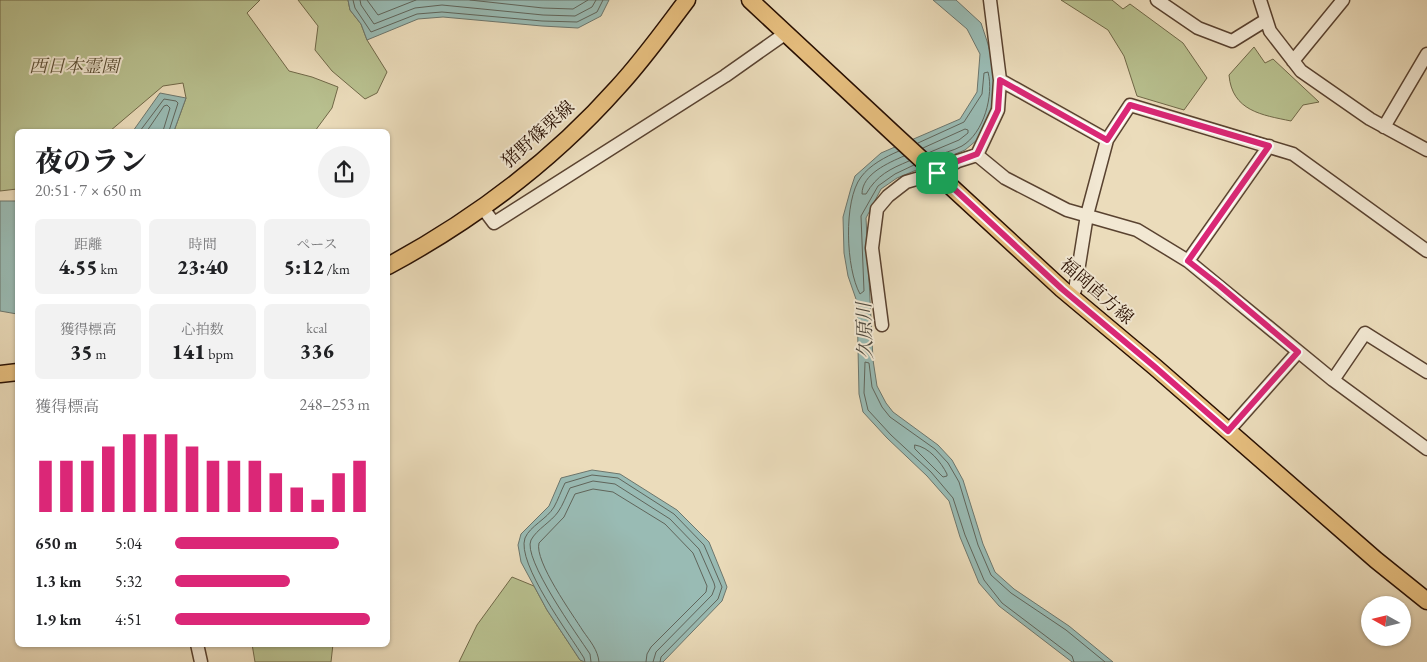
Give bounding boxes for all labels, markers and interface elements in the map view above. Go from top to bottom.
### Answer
park label: 西日本霊園 [29,54,122,77]
street label: 猪野篠栗線 [497,95,579,172]
text: 夜のラン [35,143,147,179]
button: share [318,146,370,198]
pin [916,152,958,194]
icon: arrive [923,159,951,187]
text: 20:51 · 7 × 650 m [35,180,142,201]
text: 距離 [74,235,102,253]
text: 時間 [188,235,216,253]
text: ペース [296,235,337,253]
street label: 福岡直方線 [1056,252,1139,329]
text: 4.55 [58,253,98,280]
text: 23:40 [177,253,228,280]
text: 5:12 [284,253,324,280]
text: km [98,260,118,278]
text: /km [324,260,350,278]
water label: 久原川 [851,300,878,360]
text: kcal [306,319,327,337]
text: 獲得標高 [60,320,116,338]
text: 心拍数 [181,320,223,338]
text: 336 [300,337,334,364]
text: 35 [70,338,93,365]
text: 141 [171,338,205,365]
text: m [93,345,106,363]
text: bpm [205,345,234,363]
text: 248–253 m [299,394,370,415]
text: 獲得標高 [35,396,99,417]
text: 650 m [35,533,77,554]
text: 5:04 [115,533,142,554]
text: 1.3 km [35,571,81,592]
text: 5:32 [115,571,142,592]
north arrow [1361,596,1411,646]
map controls [1361,596,1411,646]
text: 1.9 km [35,609,81,630]
text: 4:51 [115,609,142,630]

